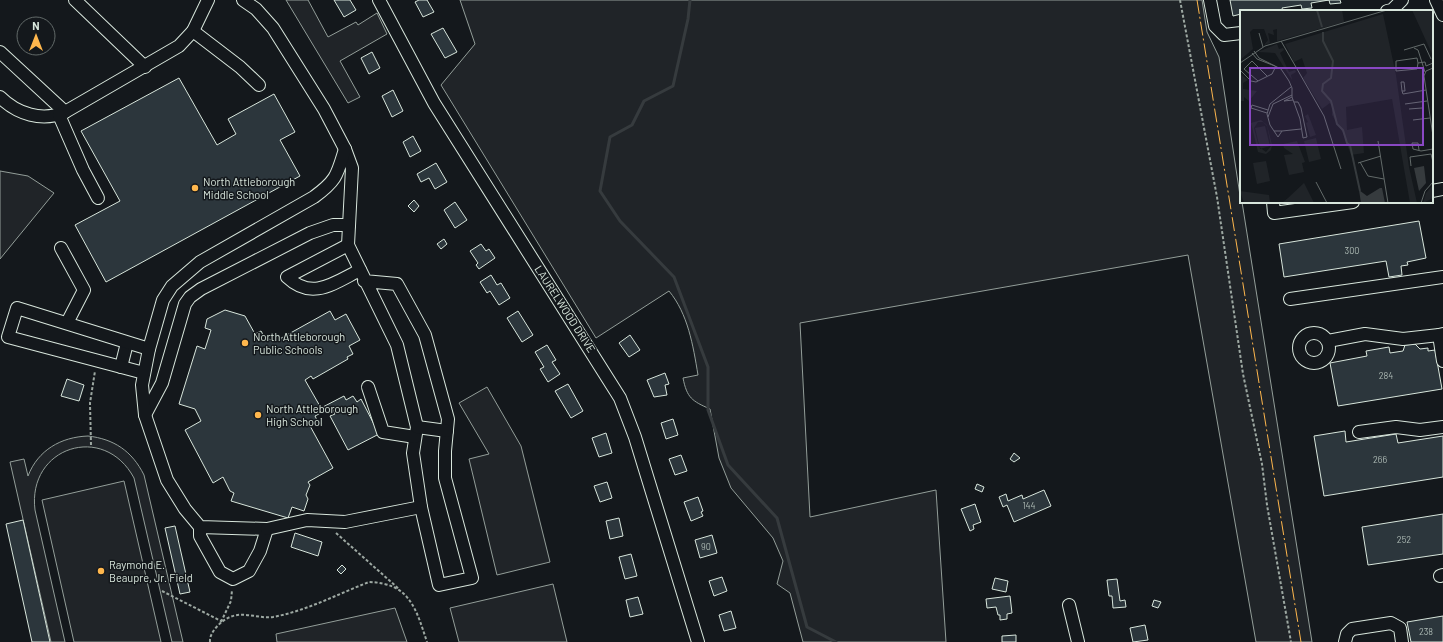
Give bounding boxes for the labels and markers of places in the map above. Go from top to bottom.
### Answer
place label: North Attleborough Middle School [203,175,295,201]
marker: North Attleborough Middle School [190,183,200,193]
place label: North Attleborough Public Schools [253,330,345,356]
marker: North Attleborough Public Schools [240,338,250,348]
place label: North Attleborough High School [266,402,358,428]
marker: North Attleborough High School [253,410,263,420]
place label: Raymond E. Beaupre, Jr. Field [109,558,193,584]
marker: Raymond E. Beaupre, Jr. Field [96,566,106,576]

